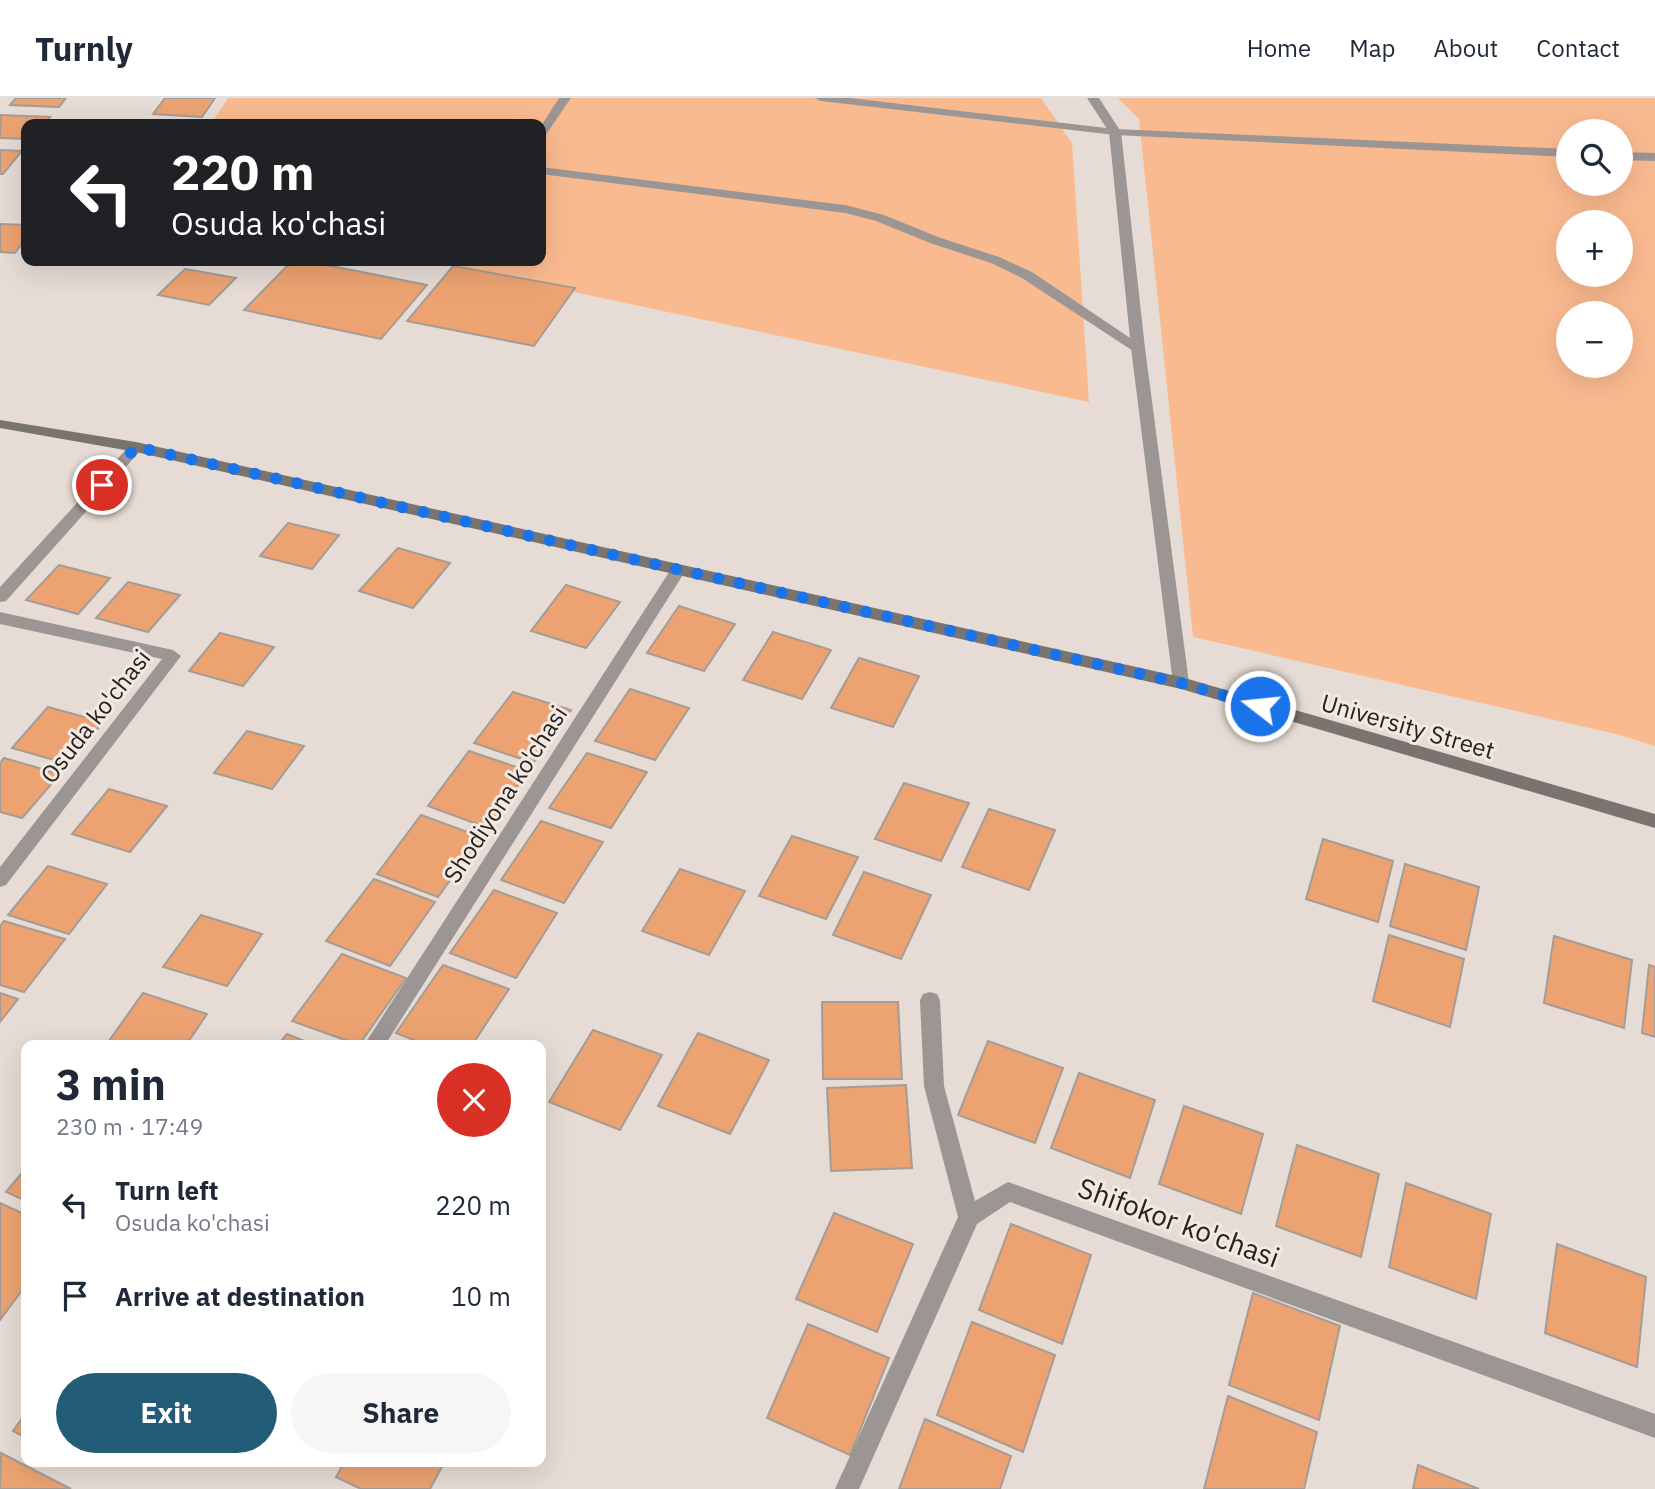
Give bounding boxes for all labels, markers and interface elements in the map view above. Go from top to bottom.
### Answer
text: Turnly [35,27,133,70]
text: Home [1247,32,1311,64]
text: Map [1349,32,1395,64]
text: About [1433,32,1498,64]
text: Contact [1536,32,1620,64]
map controls [1556,119,1633,378]
button: search [1556,119,1633,196]
text: 220 m [171,140,315,203]
icon: left [56,147,147,238]
text: Osuda ko'chasi [171,202,386,244]
button: + [1556,210,1633,287]
button: − [1556,301,1633,378]
pin [72,455,132,515]
icon: arrive [83,466,121,504]
street label: Osuda ko'chasi [33,643,157,789]
position arrow [1223,669,1297,743]
street label: University Street [1318,686,1498,766]
street label: Shodiyona ko'chasi [436,699,574,889]
text: 3 min [56,1057,166,1112]
button: close [437,1063,511,1137]
text: 230 m · 17:49 [56,1111,203,1141]
street label: Shifokor ko'chasi [1073,1168,1285,1276]
text: Turn left [115,1173,218,1207]
icon: left [56,1186,94,1224]
text: 220 m [435,1188,511,1222]
text: Osuda ko'chasi [115,1207,270,1237]
icon: arrive [56,1277,94,1315]
text: Arrive at destination [115,1279,365,1313]
text: 10 m [451,1279,511,1313]
button: Exit [56,1373,277,1453]
button: Share [291,1373,511,1453]

